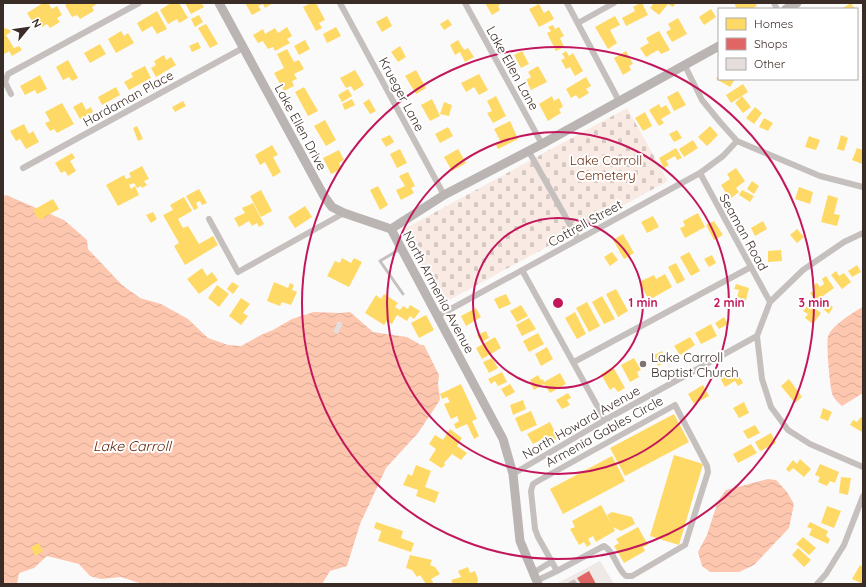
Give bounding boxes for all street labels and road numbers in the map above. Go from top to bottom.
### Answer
street label: Lake Ellen Lane [483,23,543,113]
street label: Krueger Lane [376,54,428,134]
street label: Hardaman Place [80,66,176,130]
street label: Lake Ellen Drive [272,81,330,173]
street label: Seaman Road [716,191,772,273]
street label: Cottrell Street [545,196,625,250]
street label: North Armenia Avenue [400,228,478,356]
street label: North Howard Avenue [519,382,643,462]
street label: Armenia Gables Circle [542,392,666,470]

